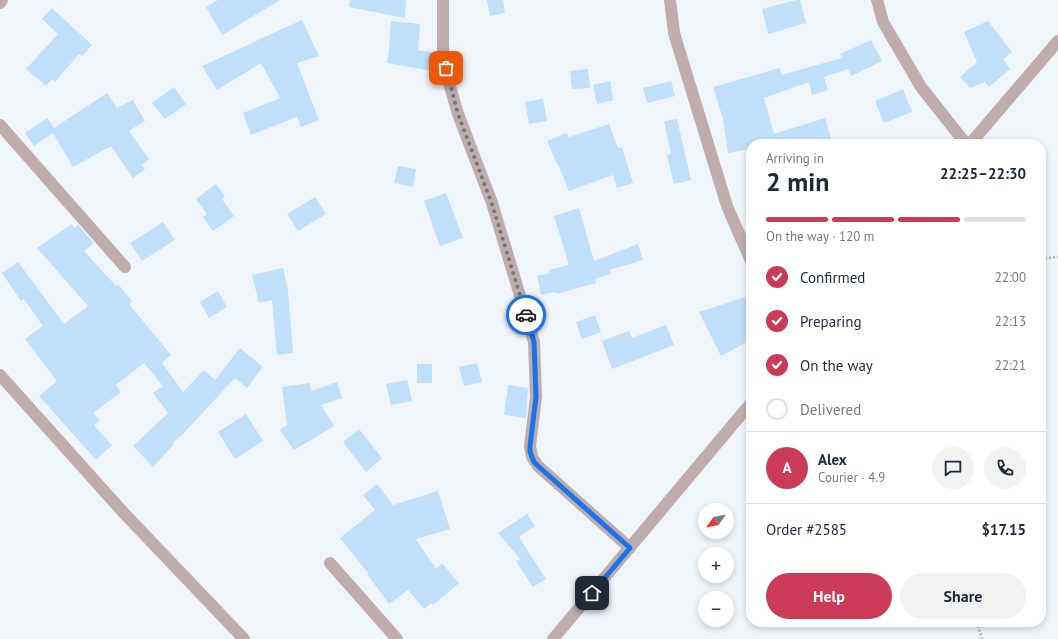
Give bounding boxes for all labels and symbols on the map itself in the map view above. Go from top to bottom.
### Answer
pin [429,51,463,85]
courier [506,295,546,335]
north arrow [698,503,734,539]
pin [575,576,609,610]

